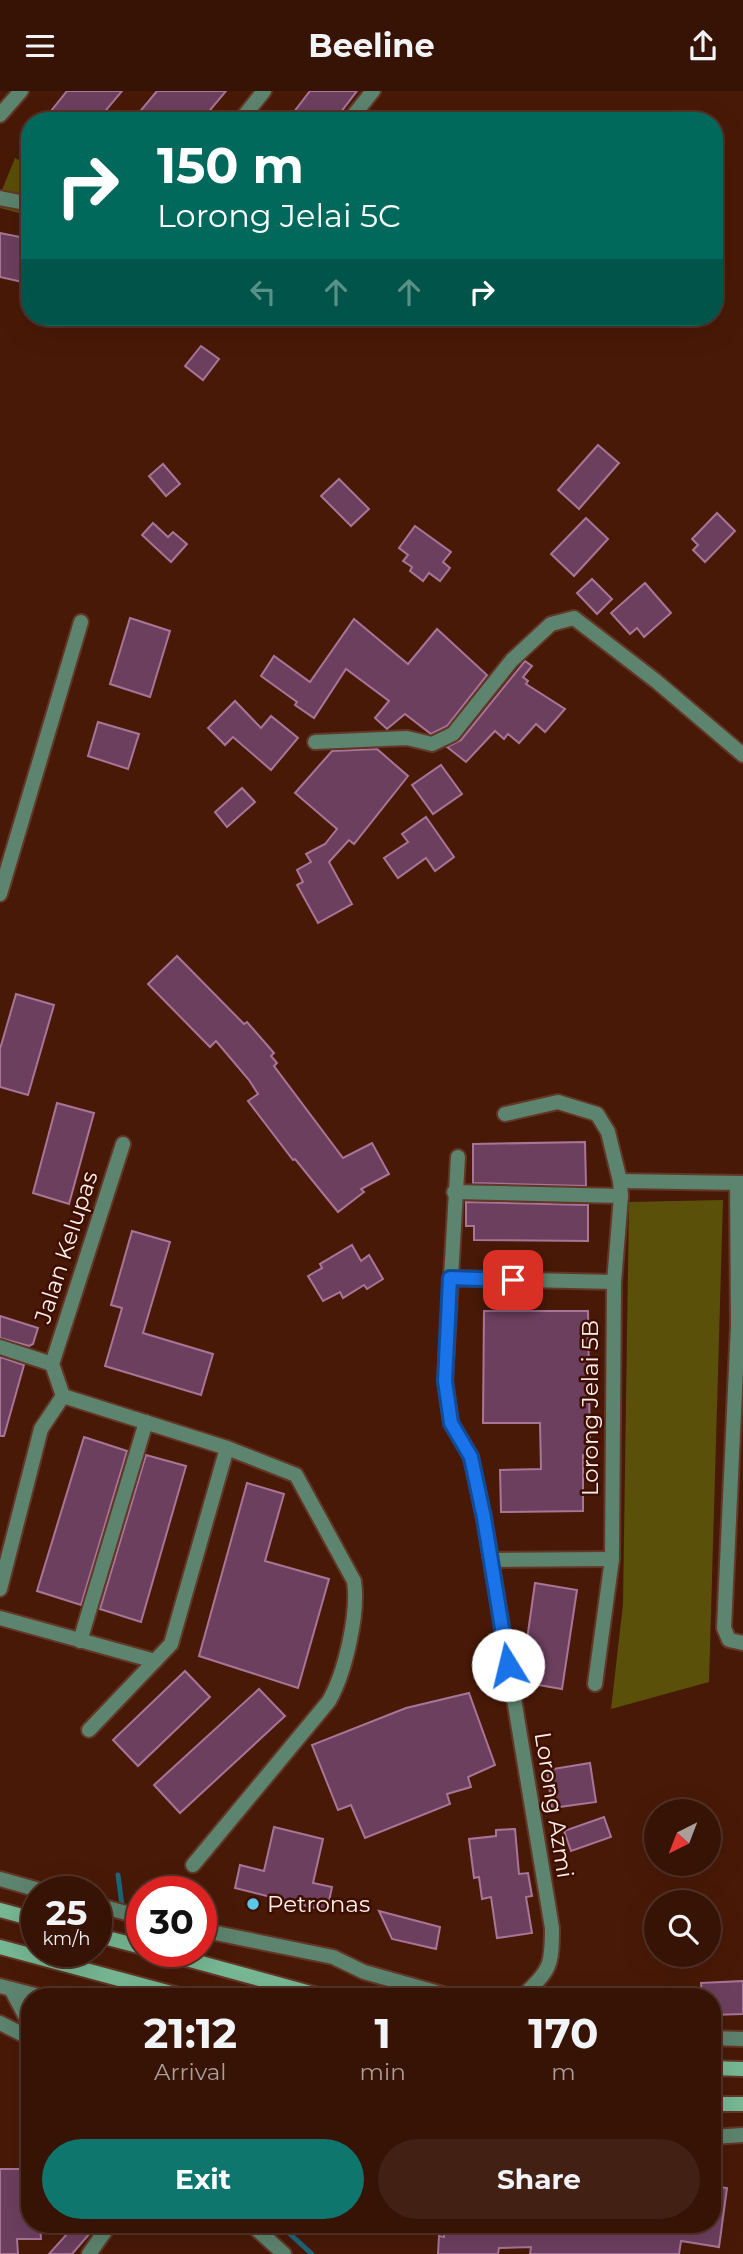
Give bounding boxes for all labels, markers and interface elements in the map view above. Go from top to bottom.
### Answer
text: Beeline [308,26,435,65]
icon: menu [21,27,59,65]
icon: share [684,27,722,65]
text: 150 m [157,136,304,195]
icon: right [42,140,133,231]
text: Lorong Jelai 5C [157,196,401,235]
icon: left [244,273,282,311]
icon: ahead [317,273,355,311]
icon: ahead [390,273,428,311]
icon: right [463,273,501,311]
street label: Jalan Kelupas [28,1168,104,1327]
pin [483,1250,543,1310]
icon: arrive [494,1261,532,1299]
street label: Lorong Jelai 5B [576,1320,604,1496]
position arrow [471,1628,545,1702]
street label: Lorong Azmi [529,1730,579,1880]
north arrow [644,1799,721,1876]
map controls [644,1799,721,1967]
speed limit sign: 30 [126,1876,217,1967]
place label: Petronas [267,1890,370,1918]
button: search [644,1890,721,1967]
text: 25 [46,1891,87,1934]
marker: Petronas [245,1896,261,1912]
text: km/h [42,1928,91,1950]
text: 21:12 [144,2007,237,2059]
text: 1 [374,2007,391,2059]
text: 170 [528,2007,598,2059]
text: Arrival [154,2058,227,2086]
text: min [360,2058,406,2086]
text: m [551,2058,576,2086]
button: Exit [42,2139,364,2219]
button: Share [378,2139,700,2219]

